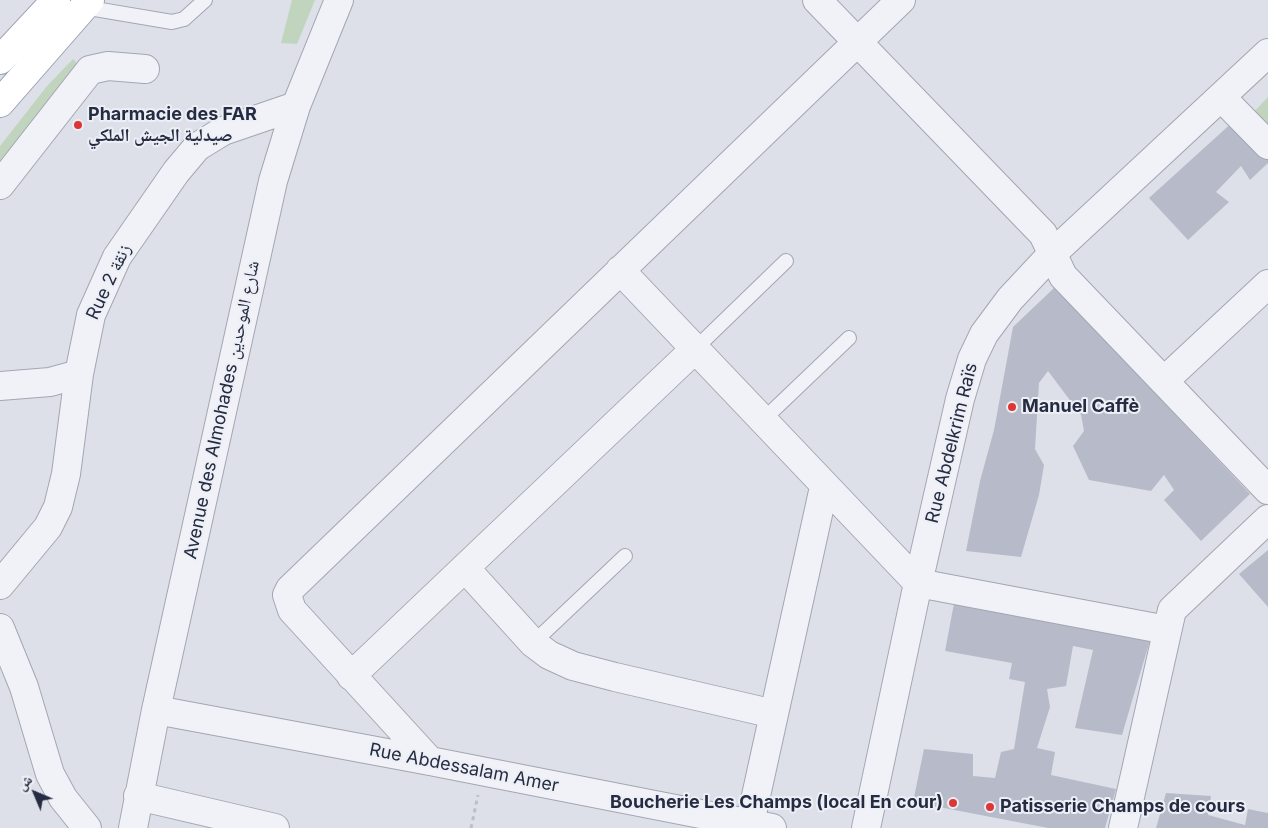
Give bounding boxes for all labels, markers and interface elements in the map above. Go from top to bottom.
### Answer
place label: Pharmacie des FAR صيدلية الجيش الملكي [88,104,257,146]
marker: Pharmacie des FAR صيدلية الجيش الملكي [72,119,84,131]
street label: Rue 2 زنقة [82,241,136,323]
street label: Avenue des Almohades شارع الموحدين [180,259,264,561]
street label: Rue Abdelkrim Raïs [922,360,982,526]
place label: Manuel Caffè [1022,396,1139,418]
marker: Manuel Caffè [1006,401,1018,413]
street label: Rue Abdessalam Amer [367,739,561,797]
north arrow [10,768,60,818]
text: ش [13,771,35,793]
place label: Boucherie Les Champs (local En cour) [610,792,943,814]
place label: Patisserie Champs de cours [1000,796,1245,818]
marker: Boucherie Les Champs (local En cour) [947,797,959,809]
marker: Patisserie Champs de cours [984,801,996,813]

